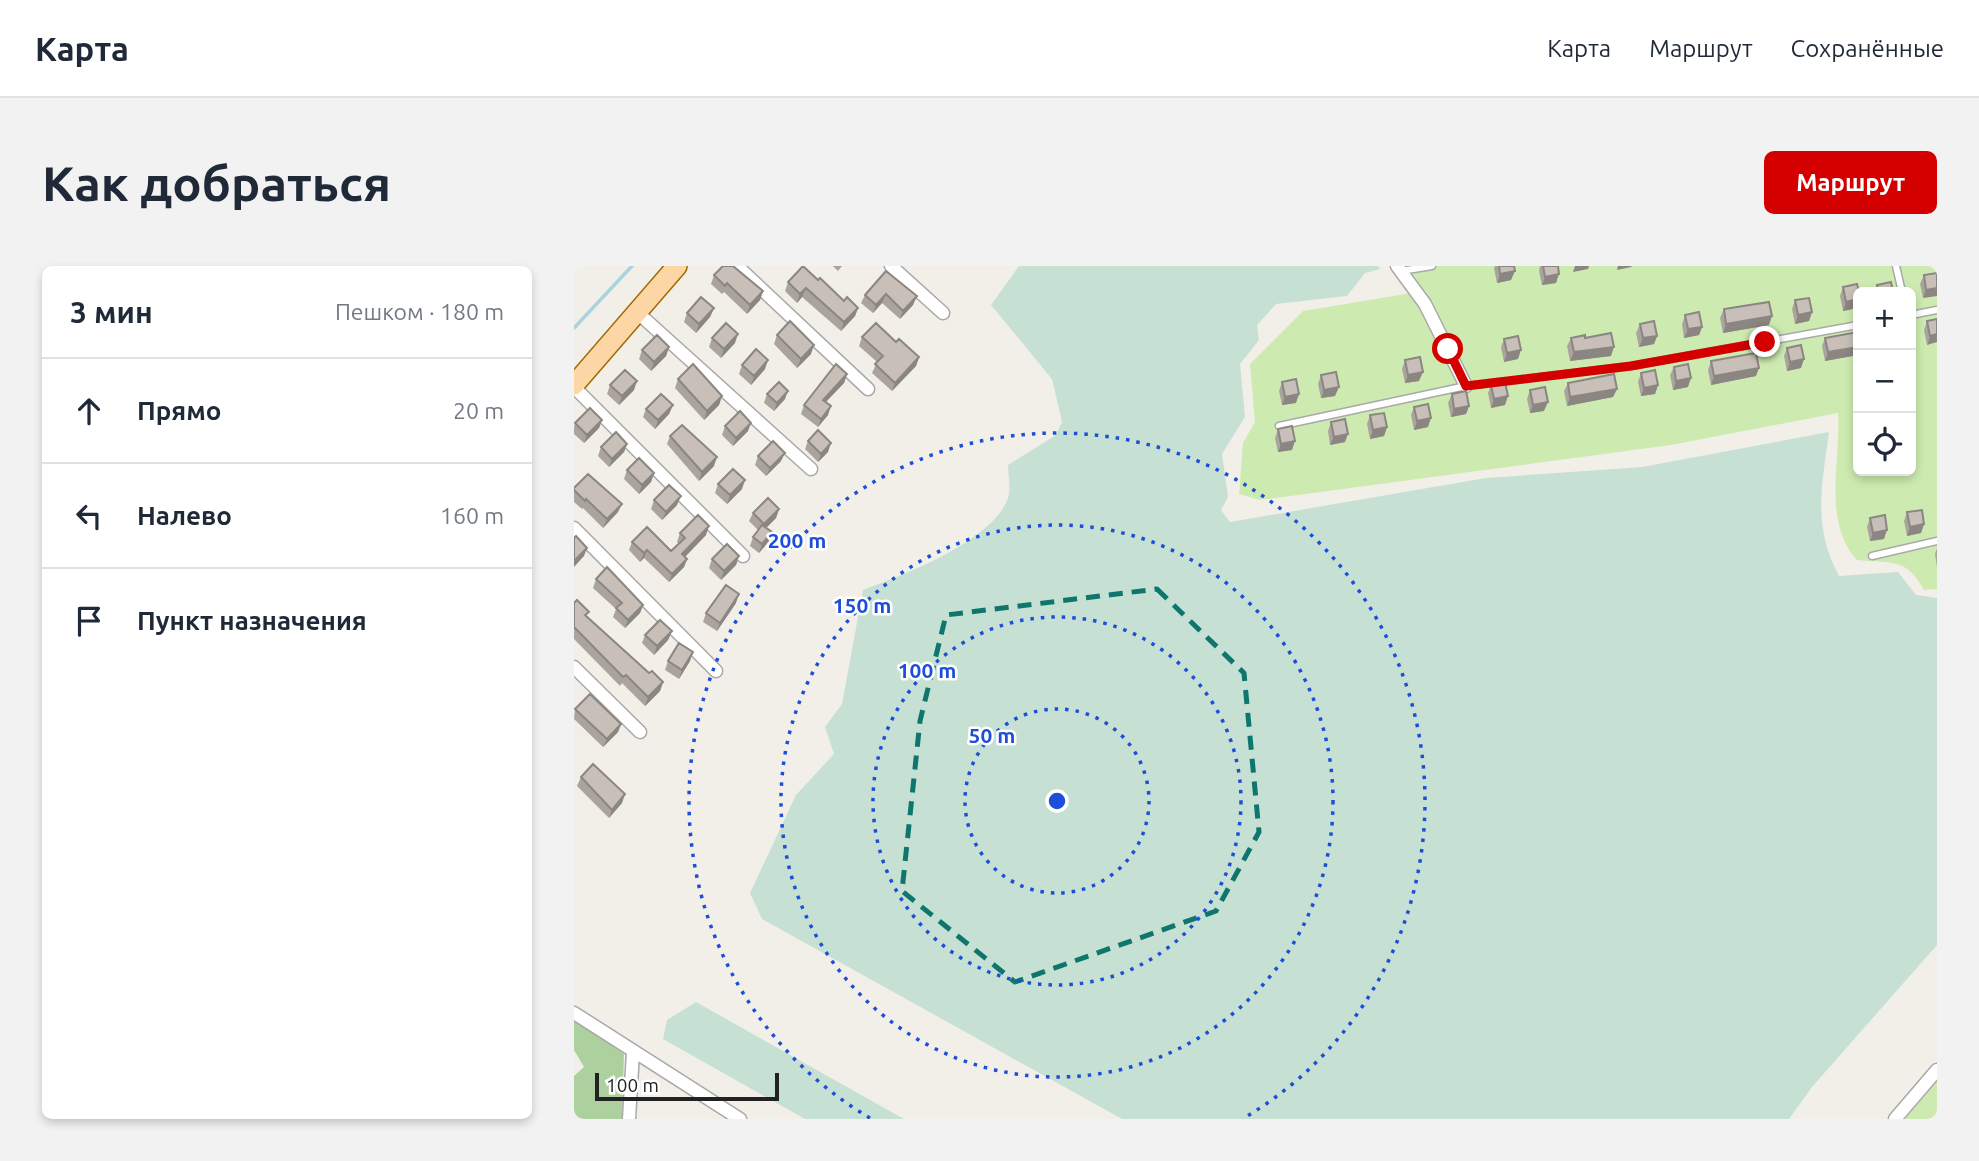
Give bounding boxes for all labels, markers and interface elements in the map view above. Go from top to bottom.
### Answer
text: Карта [35,30,129,67]
text: Карта [1547,35,1611,62]
text: Маршрут [1649,35,1753,62]
text: Сохранённые [1791,35,1944,62]
button: Маршрут [1764,151,1937,214]
text: Как добраться [42,155,391,210]
map controls [1853,287,1916,476]
button: + [1853,287,1916,350]
text: 3 мин [70,295,153,329]
text: Пешком · 180 m [335,299,504,324]
route end [1749,326,1780,357]
route start [1432,333,1463,364]
button: − [1853,350,1916,413]
icon: ahead [70,392,108,430]
text: Прямо [137,396,221,425]
text: 20 m [453,398,504,423]
button: locate [1853,413,1916,476]
icon: left [70,497,108,535]
text: Налево [137,501,232,530]
text: 160 m [440,503,504,528]
text: 200 m [768,528,826,552]
text: 150 m [833,593,891,617]
icon: arrive [70,602,108,640]
text: Пункт назначения [137,606,367,635]
text: 100 m [898,658,956,682]
text: 50 m [969,723,1015,747]
centre of rings [1045,789,1069,813]
scale bar [595,1070,779,1102]
text: 100 m [606,1074,659,1096]

